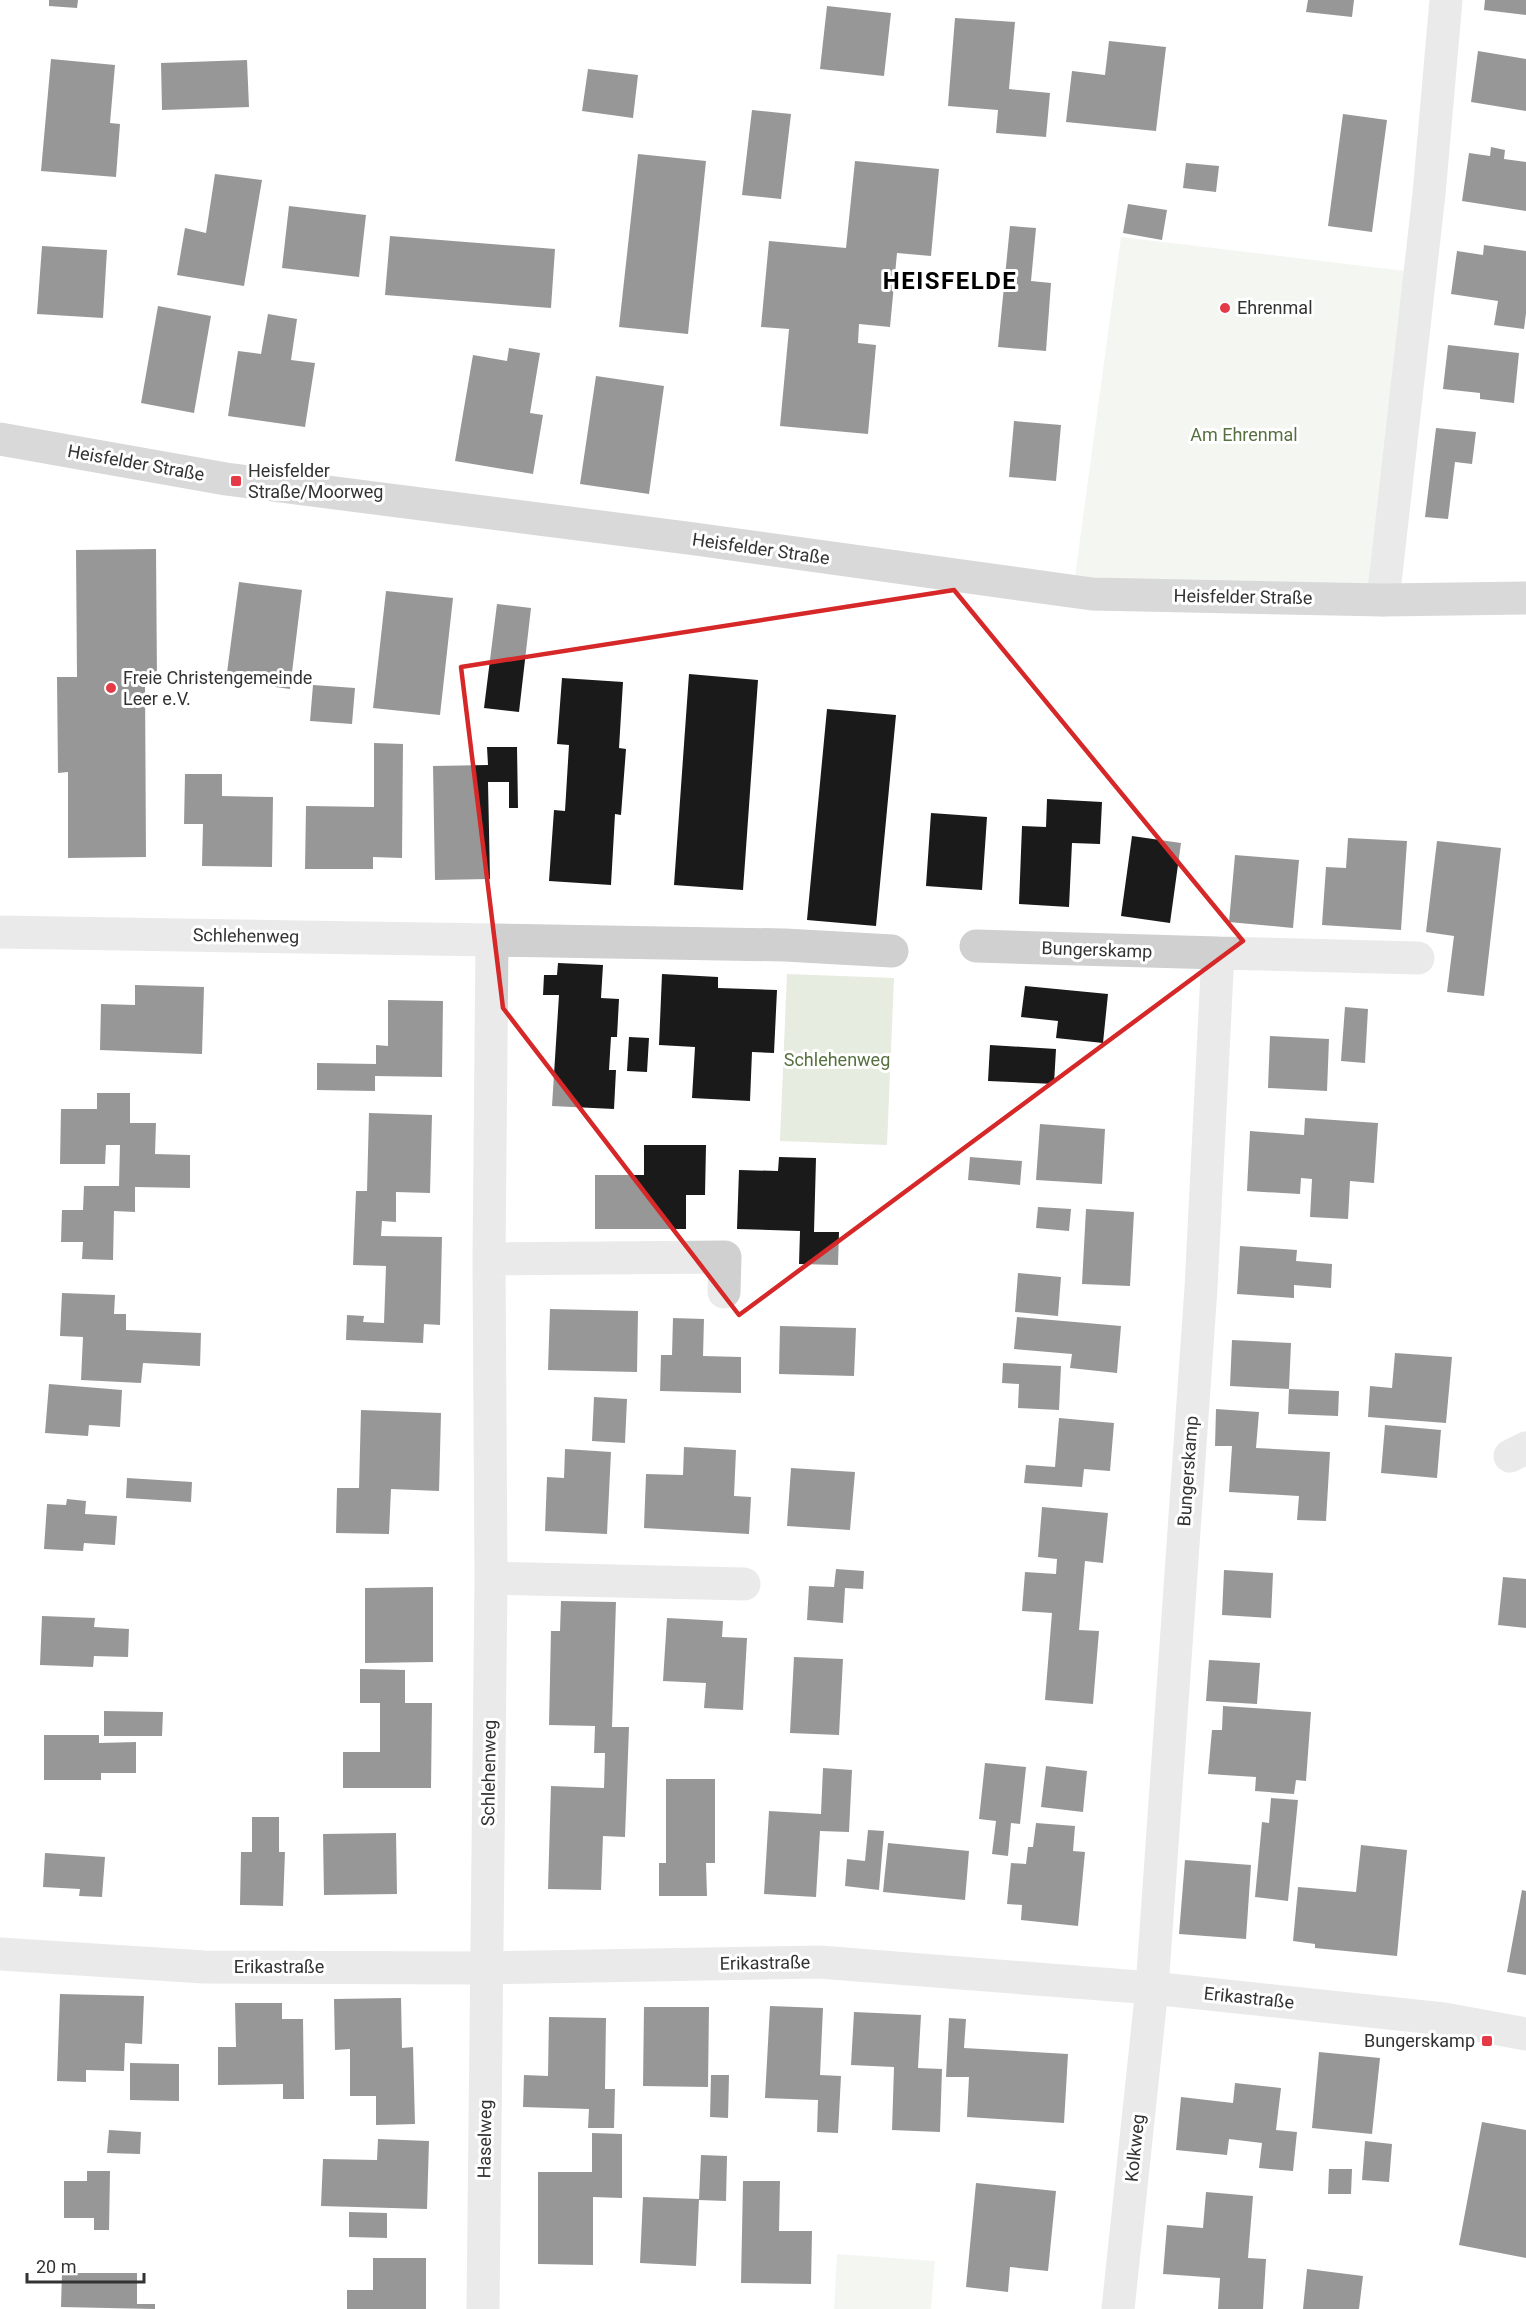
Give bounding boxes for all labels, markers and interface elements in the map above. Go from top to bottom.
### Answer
district label: HEISFELDE [883,267,1017,295]
place label: Ehrenmal [1237,297,1313,318]
marker: Ehrenmal [1218,301,1232,315]
park label: Am Ehrenmal [1190,424,1298,445]
street label: Heisfelder Straße [66,440,206,485]
place label: Heisfelder Straße/Moorweg [248,460,383,502]
marker: Heisfelder Straße/Moorweg [229,474,243,488]
street label: Heisfelder Straße [691,528,831,569]
street label: Heisfelder Straße [1174,585,1313,608]
place label: Freie Christengemeinde Leer e.V. [123,667,312,709]
marker: Freie Christengemeinde Leer e.V. [104,681,118,695]
street label: Schlehenweg [193,924,299,947]
street label: Bungerskamp [1041,937,1153,962]
park label: Schlehenweg [784,1049,890,1070]
street label: Bungerskamp [1173,1415,1202,1527]
street label: Schlehenweg [477,1720,500,1826]
street label: Erikastraße [720,1951,810,1974]
street label: Erikastraße [234,1956,324,1977]
street label: Erikastraße [1203,1982,1295,2013]
place label: Bungerskamp [1364,2030,1475,2051]
marker: Bungerskamp [1480,2034,1494,2048]
street label: Haselweg [473,2099,496,2179]
street label: Kolkweg [1121,2113,1149,2183]
scale bar [27,2246,144,2284]
text: 20 m [36,2256,76,2277]

